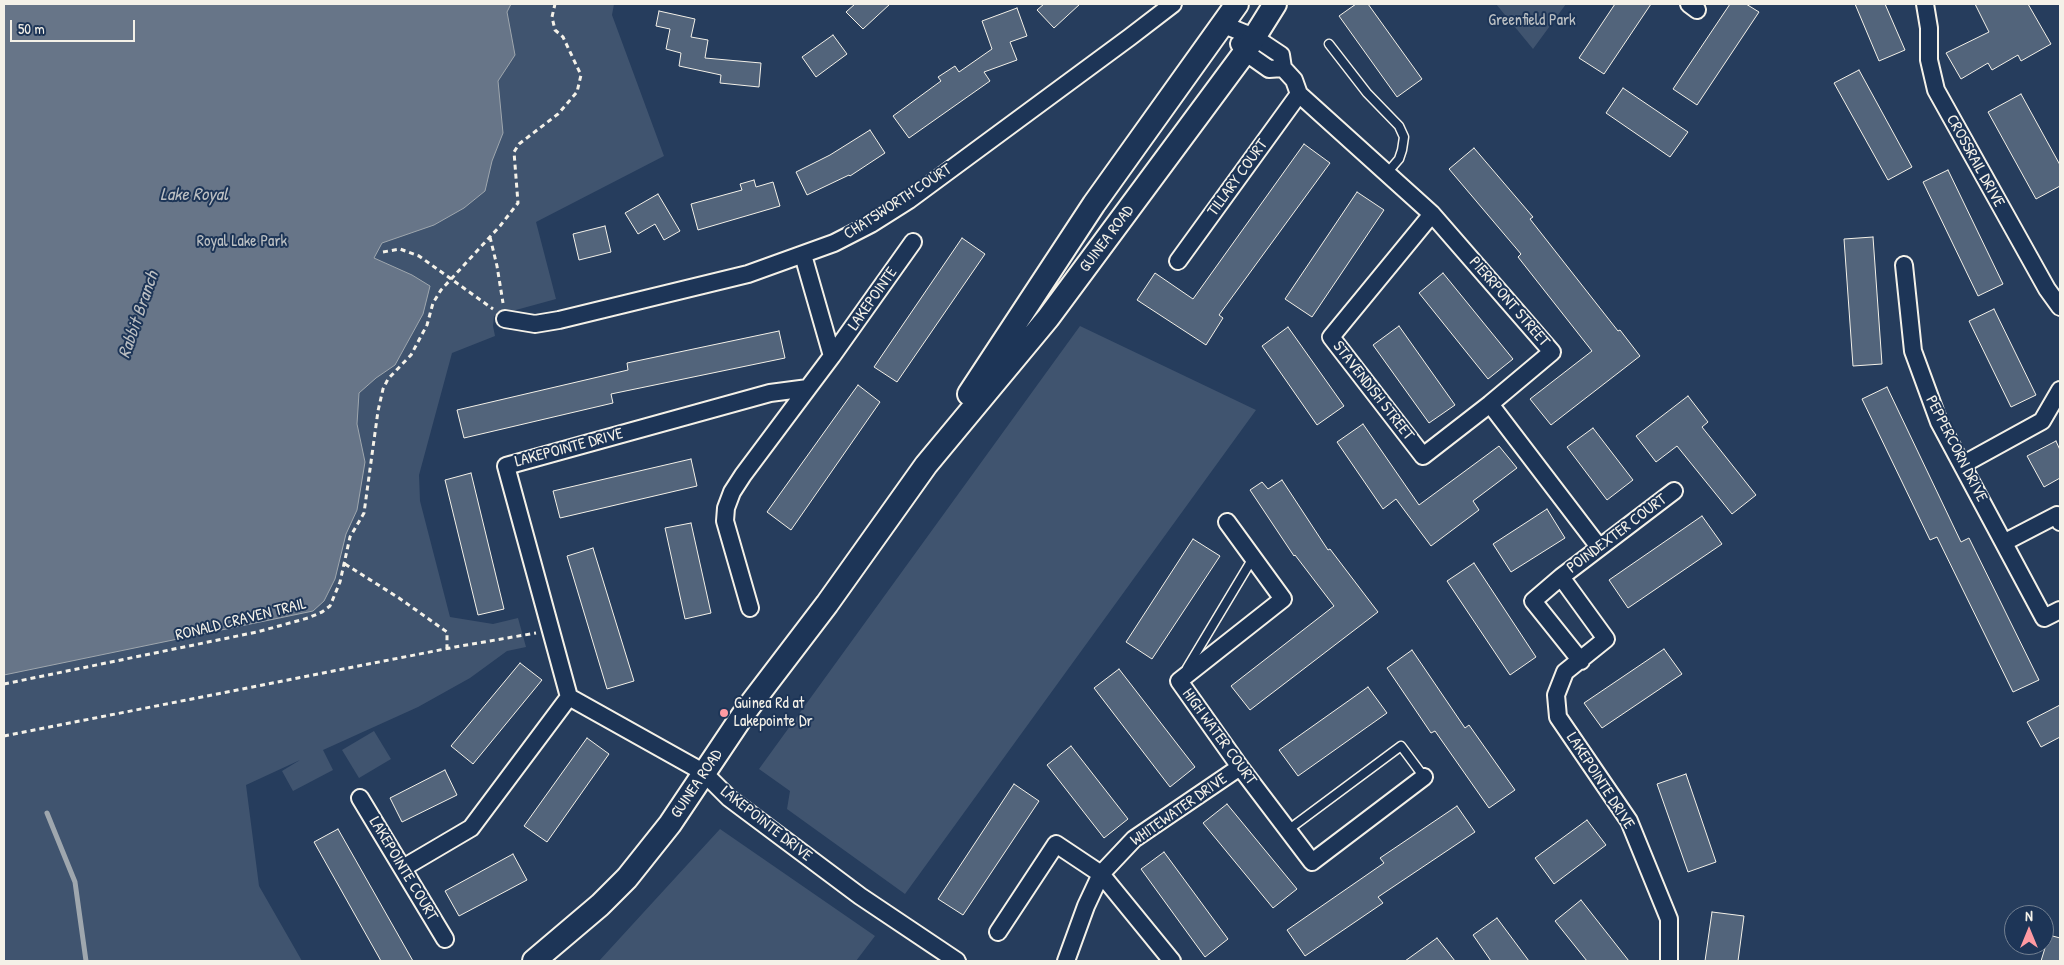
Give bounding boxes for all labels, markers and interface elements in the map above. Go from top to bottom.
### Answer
scale bar [12,10,138,42]
park label: Greenfield Park [1488,11,1576,31]
text: 50 m [18,18,45,39]
street label: CROSSRAIL DRIVE [1942,111,2008,211]
street label: TILLARY COURT [1204,136,1272,220]
street label: CHATSWORTH COURT [840,160,956,244]
water label: Lake Royal [160,184,228,206]
street label: GUINEA ROAD [1076,202,1138,276]
park label: Royal Lake Park [197,232,287,252]
street label: PIERRPONT STREET [1465,253,1553,351]
street label: LAKEPOINTE [844,264,902,334]
water label: Rabbit Branch [114,269,164,361]
street label: STAVENDISH STREET [1328,337,1418,445]
street label: PEPPERCORN DRIVE [1921,393,1991,505]
street label: LAKEPOINTE DRIVE [513,424,625,472]
street label: POINDEXTER COURT [1563,490,1671,578]
street label: RONALD CRAVEN TRAIL [174,594,308,646]
street label: HIGH WATER COURT [1178,685,1260,789]
place label: Guinea Rd at Lakepointe Dr [734,694,813,732]
marker: Guinea Rd at Lakepointe Dr [718,707,730,719]
street label: LAKEPOINTE DRIVE [1562,729,1638,833]
street label: GUINEA ROAD [667,746,727,822]
street label: WHITEWATER DRIVE [1127,770,1231,850]
street label: LAKEPOINTE DRIVE [716,782,816,866]
street label: LAKEPOINTE COURT [365,814,441,924]
north arrow [2004,905,2054,955]
text: N [2025,906,2033,925]

